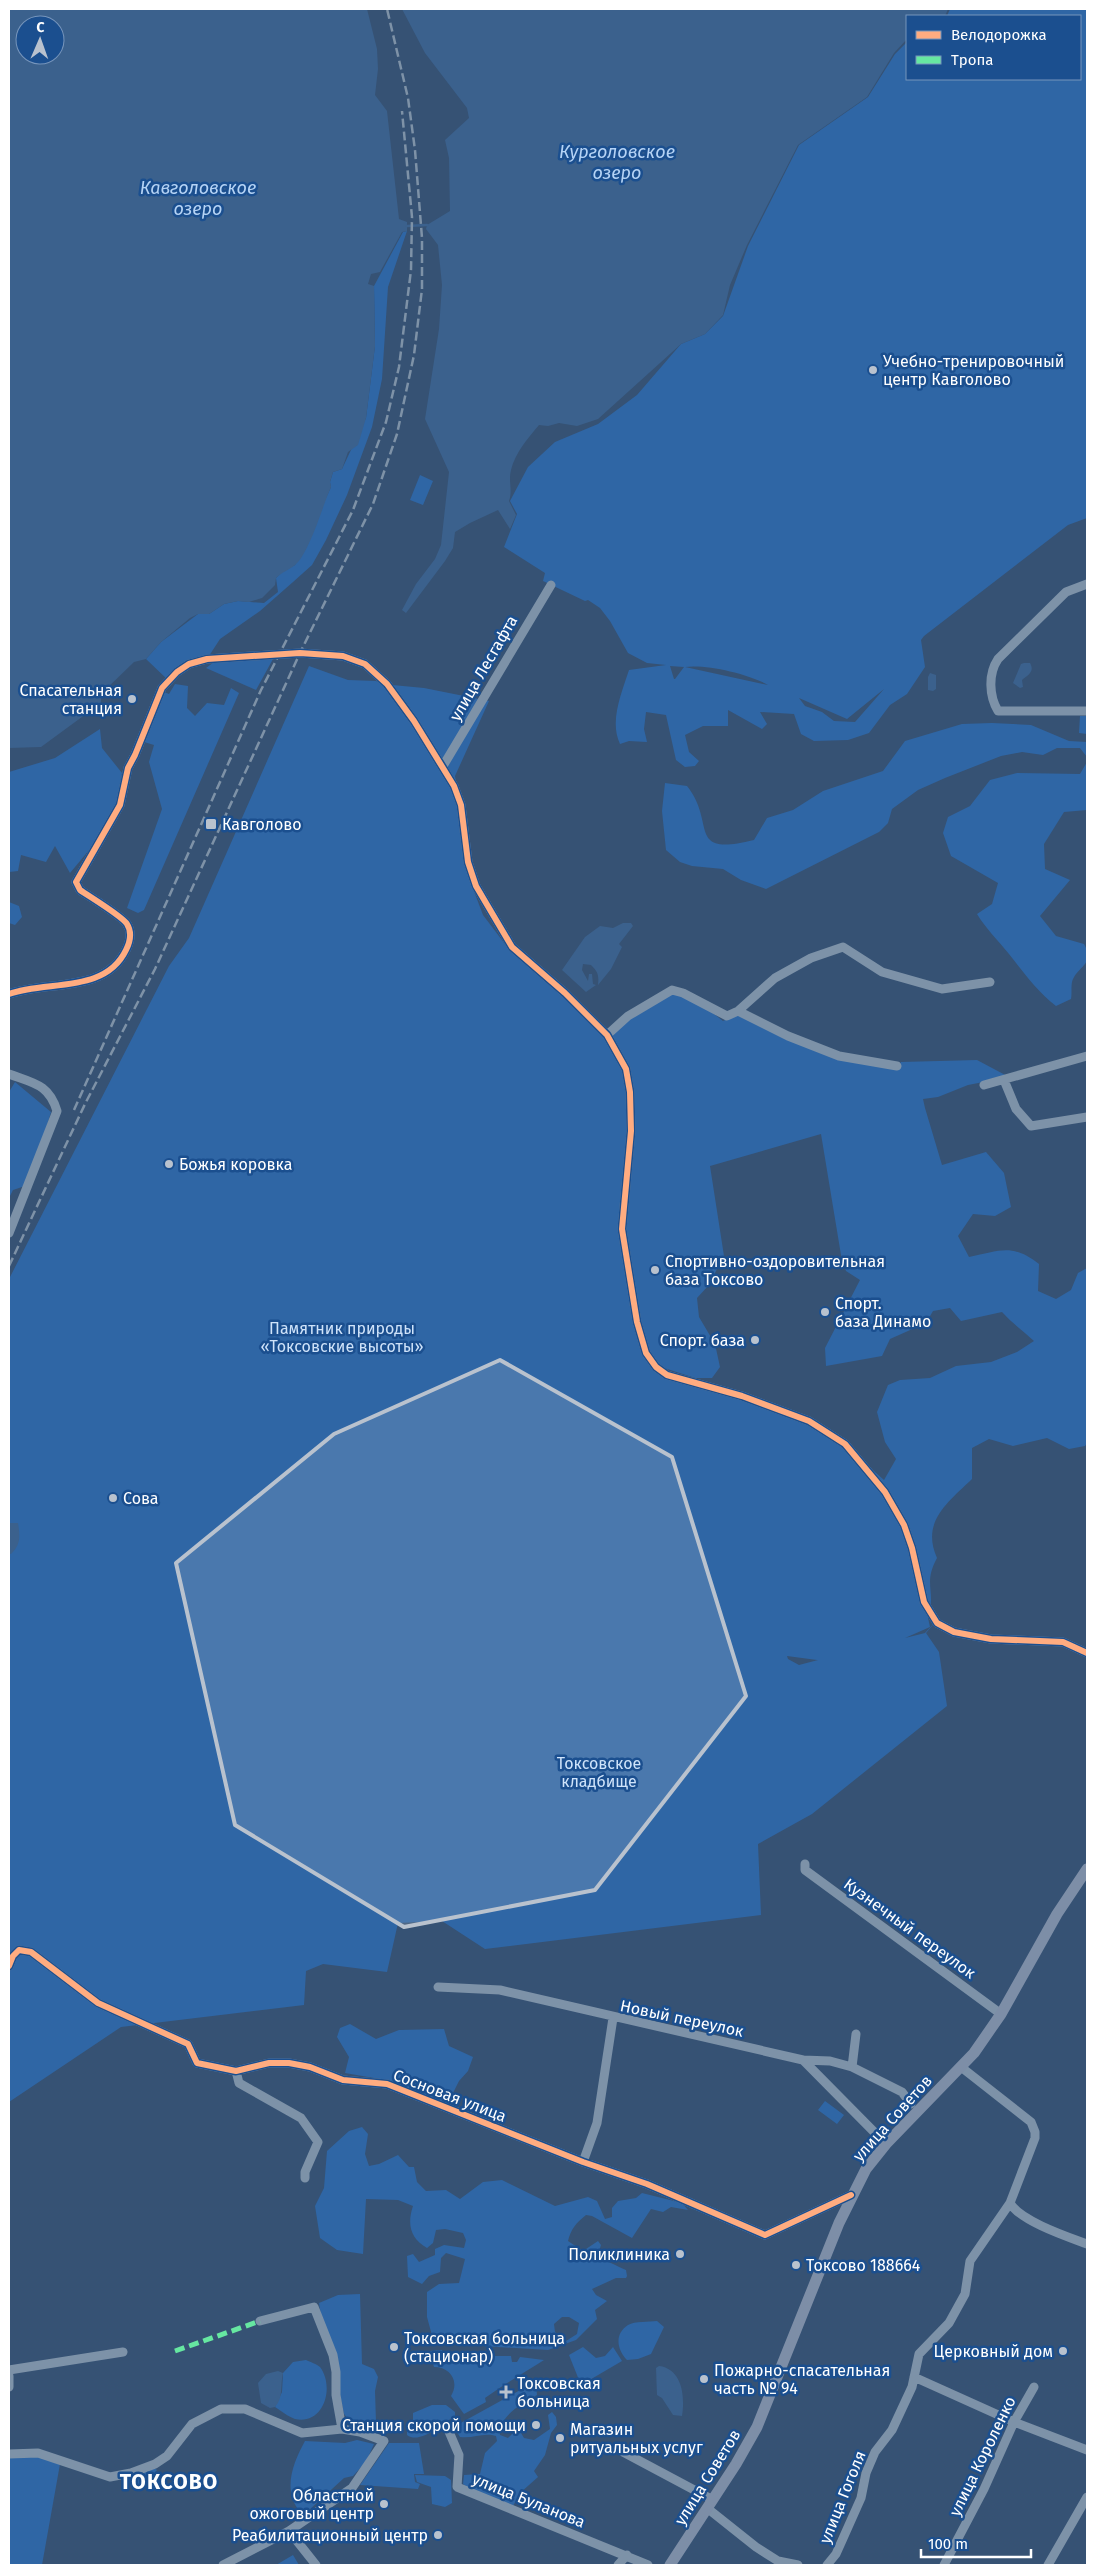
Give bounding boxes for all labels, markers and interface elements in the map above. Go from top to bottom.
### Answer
north arrow [15,15,65,65]
legend [906,15,1081,80]
text: С [36,19,45,36]
text: Велодорожка [951,26,1047,44]
text: Тропа [951,51,993,69]
water label: Курголовское озеро [559,141,675,184]
water label: Кавголовское озеро [140,177,256,220]
place label: Учебно-тренировочный центр Кавголово [883,352,1064,389]
marker: Учебно-тренировочный центр Кавголово [867,364,879,376]
street label: улица Лесгафта [446,612,521,724]
place label: Спасательная станция [19,681,122,718]
marker: Спасательная станция [126,693,138,705]
place label: Кавголово [222,815,302,834]
marker: Кавголово [204,817,218,831]
place label: Божья коровка [179,1155,292,1174]
marker: Божья коровка [163,1158,175,1170]
place label: Спортивно-оздоровительная база Токсово [665,1252,885,1289]
marker: Спортивно-оздоровительная база Токсово [649,1264,661,1276]
place label: Спорт. база Динамо [835,1294,931,1331]
marker: Спорт. база Динамо [819,1306,831,1318]
park label: Памятник природы «Токсовские высоты» [261,1319,423,1356]
place label: Спорт. база [660,1331,745,1350]
marker: Спорт. база [749,1334,761,1346]
place label: Сова [123,1489,159,1508]
marker: Сова [107,1492,119,1504]
park label: Токсовское кладбище [557,1754,641,1791]
street label: Кузнечный переулок [840,1874,980,1983]
street label: Новый переулок [618,1996,746,2041]
street label: Сосновая улица [391,2065,509,2126]
street label: улица Советов [849,2071,936,2165]
place label: Поликлиника [568,2245,670,2264]
marker: Поликлиника [674,2248,686,2260]
place label: Токсово 188664 [806,2256,921,2275]
marker: Токсово 188664 [790,2259,802,2271]
place label: Токсовская больница (стационар) [404,2329,565,2366]
marker: Токсовская больница (стационар) [388,2341,400,2353]
place label: Церковный дом [934,2342,1053,2361]
marker: Церковный дом [1057,2345,1069,2357]
place label: Пожарно-спасательная часть № 94 [714,2361,890,2398]
marker: Пожарно-спасательная часть № 94 [698,2373,710,2385]
place label: Токсовская больница [517,2374,601,2411]
marker: Токсовская больница [499,2385,513,2399]
street label: улица Короленко [945,2393,1020,2519]
place label: Станция скорой помощи [342,2416,526,2435]
marker: Станция скорой помощи [530,2419,542,2431]
place label: Магазин ритуальных услуг [570,2420,703,2457]
street label: улица Советов [670,2426,744,2529]
marker: Магазин ритуальных услуг [554,2432,566,2444]
street label: улица Гоголя [815,2448,870,2546]
district label: ТОКСОВО [120,2469,218,2495]
street label: улица Буланова [470,2469,588,2532]
place label: Областной ожоговый центр [250,2486,374,2523]
marker: Областной ожоговый центр [378,2498,390,2510]
place label: Реабилитационный центр [232,2526,428,2545]
scale bar [921,2526,1031,2558]
marker: Реабилитационный центр [432,2529,444,2541]
text: 100 m [928,2535,968,2553]

